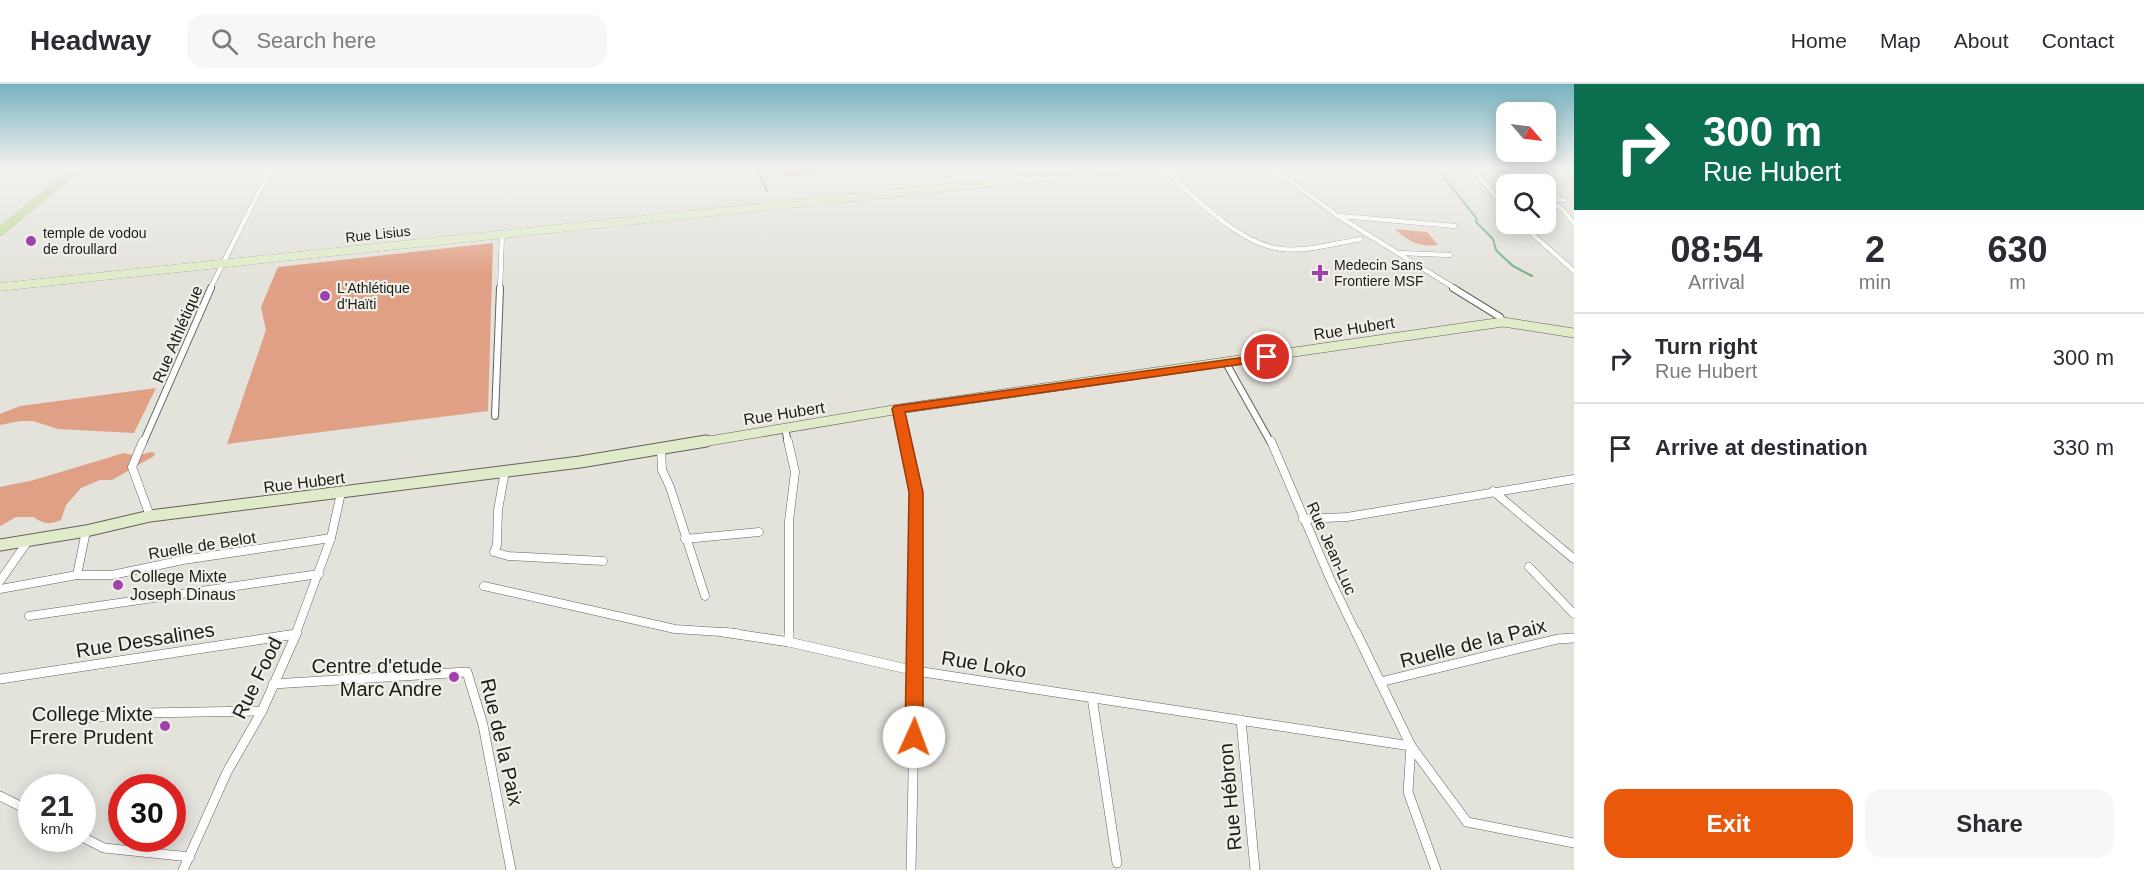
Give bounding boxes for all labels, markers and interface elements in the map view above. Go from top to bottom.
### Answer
search box [187,14,607,68]
text: Headway [30,25,151,56]
icon: search [208,25,241,58]
text: Search here [256,28,376,53]
text: Home [1791,29,1847,52]
text: Map [1880,29,1921,52]
text: About [1954,29,2009,52]
text: Contact [2042,29,2114,52]
north arrow [1496,102,1556,162]
map controls [1496,102,1556,234]
icon: right [1604,108,1682,186]
text: 300 m [1703,108,1822,155]
text: Rue Hubert [1703,157,1841,187]
button: search [1496,174,1556,234]
street label: Rue Lisius [345,223,411,245]
place label: temple de vodou de droullard [43,225,147,257]
text: 08:54 [1670,229,1762,270]
text: 2 [1865,229,1885,270]
text: 630 [1987,229,2048,270]
marker: temple de vodou de droullard [24,234,38,248]
place label: Medecin Sans Frontiere MSF [1334,257,1423,289]
marker: Medecin Sans Frontiere MSF [1311,264,1329,282]
text: Arrival [1688,271,1745,293]
text: min [1859,271,1891,293]
text: m [2009,271,2026,293]
place label: L'Athlétique d'Haïti [337,280,410,312]
street label: Rue Athlétique [149,283,206,385]
marker: L'Athlétique d'Haïti [318,289,332,303]
street label: Rue Hubert [1312,314,1396,343]
pin [1241,331,1292,382]
text: Turn right [1655,334,1757,359]
icon: arrive [1250,340,1283,373]
icon: right [1604,342,1637,375]
text: 300 m [2053,345,2114,370]
text: Rue Hubert [1655,360,1757,382]
street label: Rue Hubert [742,399,826,428]
icon: arrive [1604,432,1637,465]
text: Arrive at destination [1655,435,1868,460]
text: 330 m [2053,435,2114,460]
street label: Rue Hubert [262,469,346,496]
street label: Rue Jean-Luc [1304,499,1360,597]
street label: Ruelle de Belot [147,529,258,562]
place label: College Mixte Joseph Dinaus [130,568,236,603]
marker: College Mixte Joseph Dinaus [111,578,125,592]
street label: Ruelle de la Paix [1398,614,1548,672]
street label: Rue Dessalines [74,618,216,662]
street label: Rue Food [228,634,286,722]
street label: Rue Loko [940,646,1028,682]
place label: Centre d'etude Marc Andre [311,655,442,700]
marker: Centre d'etude Marc Andre [447,670,461,684]
street label: Rue de la Paix [477,676,527,808]
place label: College Mixte Frere Prudent [30,703,153,748]
position arrow [882,705,946,769]
marker: College Mixte Frere Prudent [158,719,172,733]
street label: Rue Hébron [1214,742,1246,852]
speed limit sign: 30 [108,774,186,852]
text: 21 [40,789,74,822]
button: Exit [1604,789,1853,858]
button: Share [1865,789,2114,858]
text: km/h [41,820,73,837]

